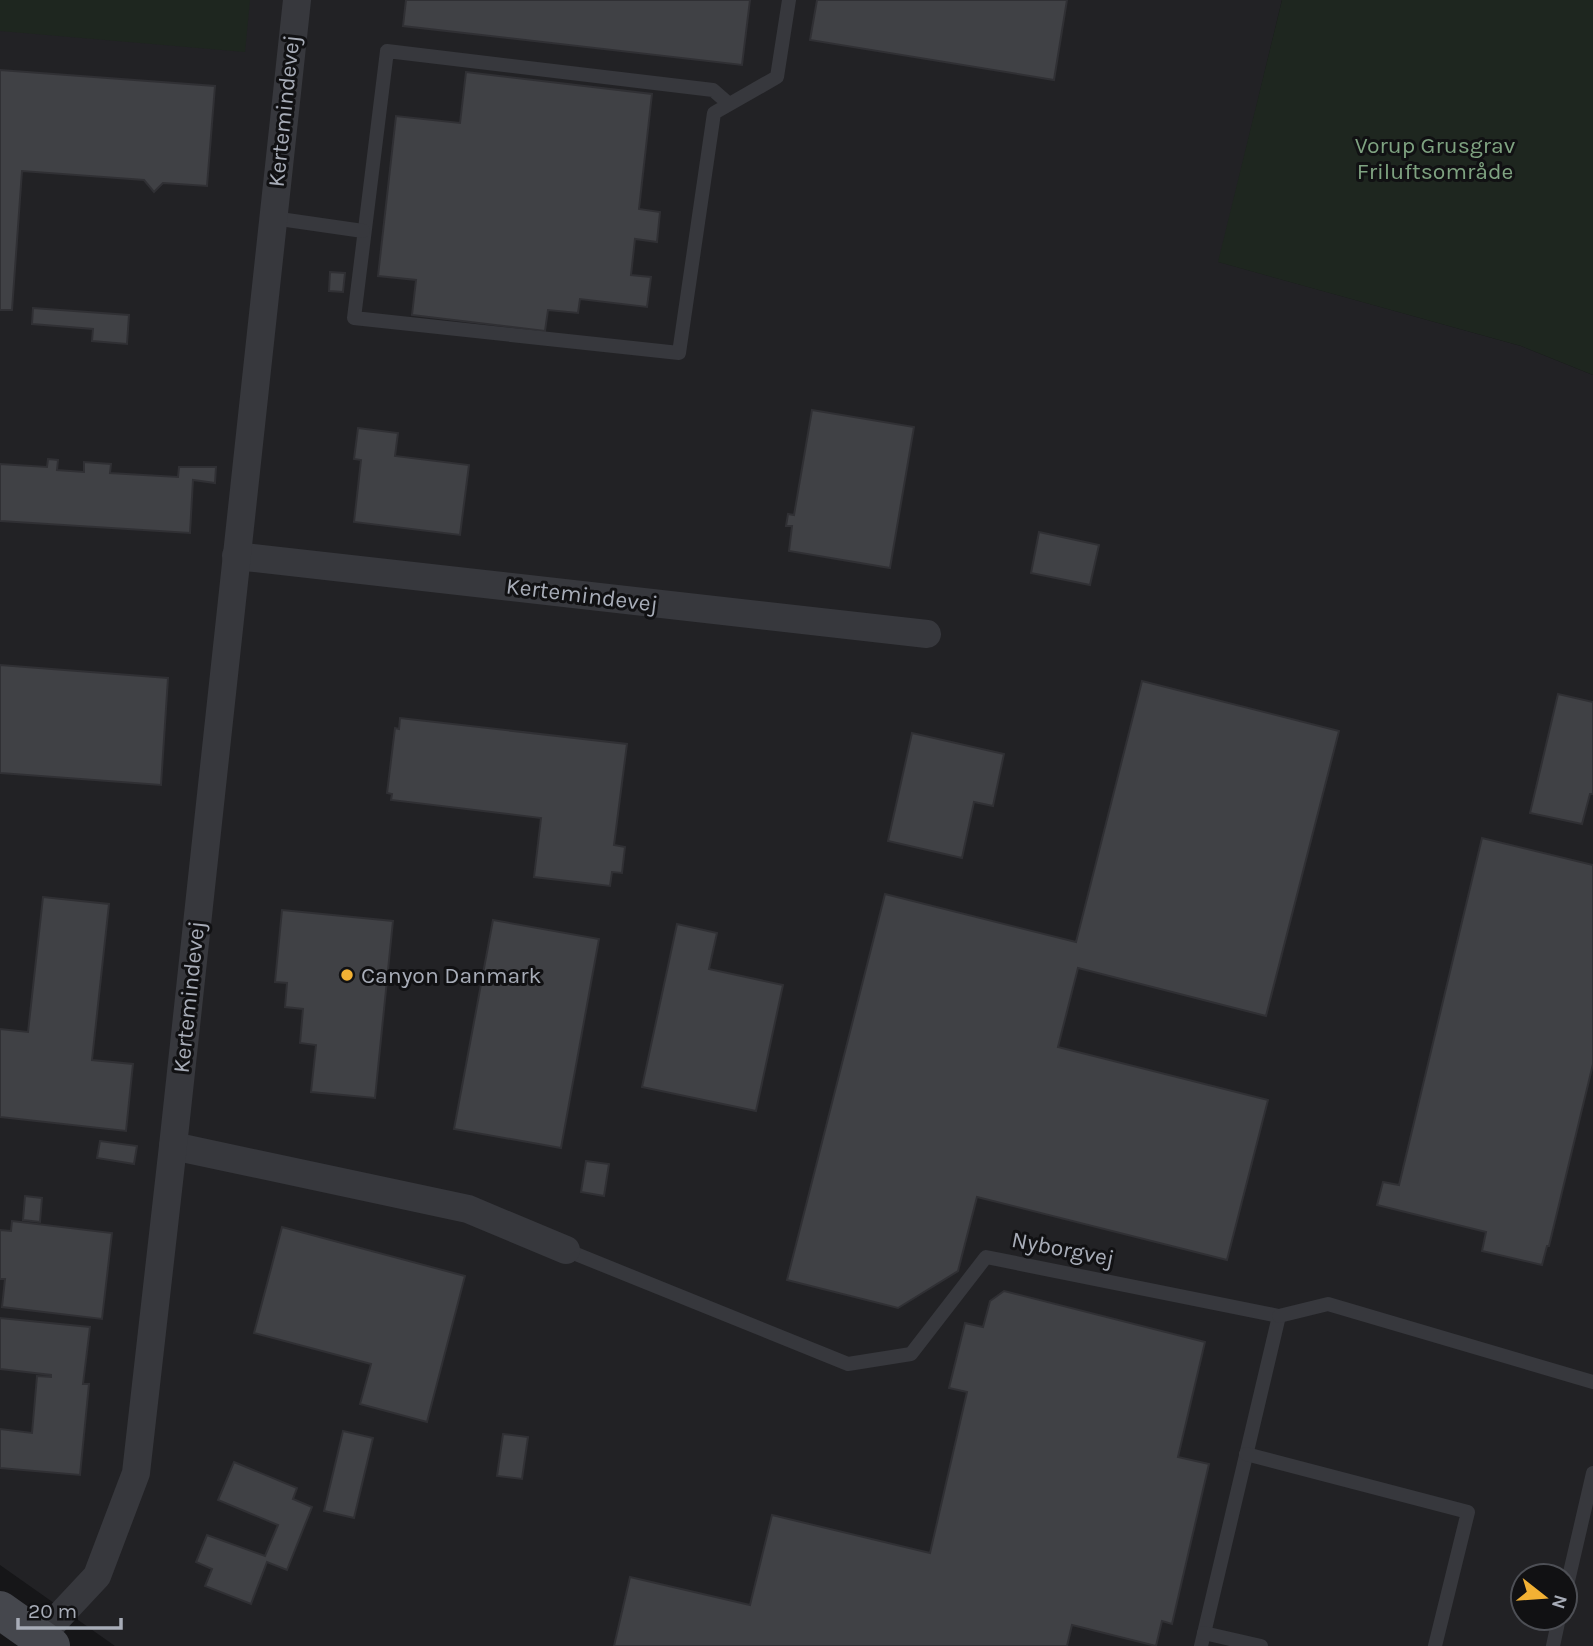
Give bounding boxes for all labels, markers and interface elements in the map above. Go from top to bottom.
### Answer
street label: Kertemindevej [263,34,305,188]
park label: Vorup Grusgrav Friluftsområde [1355,132,1516,185]
street label: Kertemindevej [505,572,659,618]
street label: Kertemindevej [168,920,210,1074]
place label: Canyon Danmark [361,962,541,989]
marker: Canyon Danmark [339,967,355,983]
street label: Nyborgvej [1009,1226,1117,1272]
north arrow [1509,1562,1579,1632]
scale bar [18,1586,121,1630]
text: N [1547,1592,1572,1611]
text: 20 m [28,1599,77,1623]

